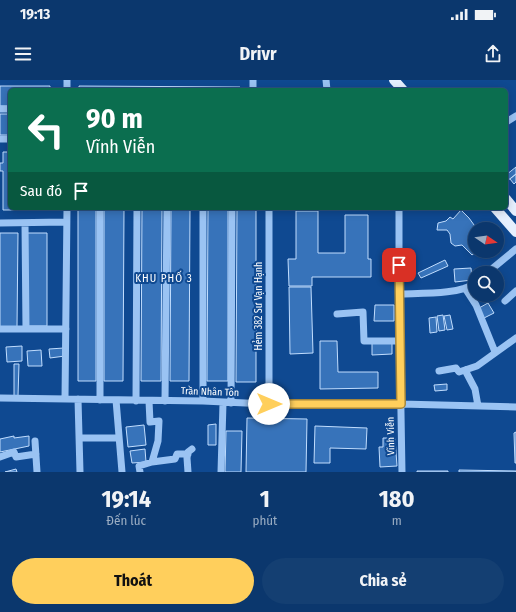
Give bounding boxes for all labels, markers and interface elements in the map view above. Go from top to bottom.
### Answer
text: 19:13 [20,5,50,23]
icon: menu [12,43,34,65]
text: Drivr [239,43,277,65]
icon: share [482,43,504,65]
text: 90 m [86,102,143,135]
icon: left [20,104,72,156]
text: Vĩnh Viễn [86,136,155,158]
icon: arrive [70,180,92,202]
text: Sau đó [20,182,62,200]
north arrow [468,222,504,258]
map controls [468,222,504,302]
pin [382,248,416,282]
icon: arrive [388,254,410,276]
street label: Hẻm 382 Sư Vạn Hạnh [252,262,265,350]
button: search [468,266,504,302]
district label: KHU PHỐ 3 [135,270,193,285]
position arrow [248,383,290,425]
street label: Trần Nhân Tôn [181,384,239,399]
street label: Vĩnh Viễn [384,417,397,455]
text: 19:14 [101,485,151,513]
text: 1 [260,485,270,513]
text: 180 [379,485,415,513]
text: Đến lúc [106,513,146,528]
text: phút [252,513,277,528]
text: m [392,513,402,528]
button: Thoát [12,558,254,604]
button: Chia sẻ [262,558,504,604]

